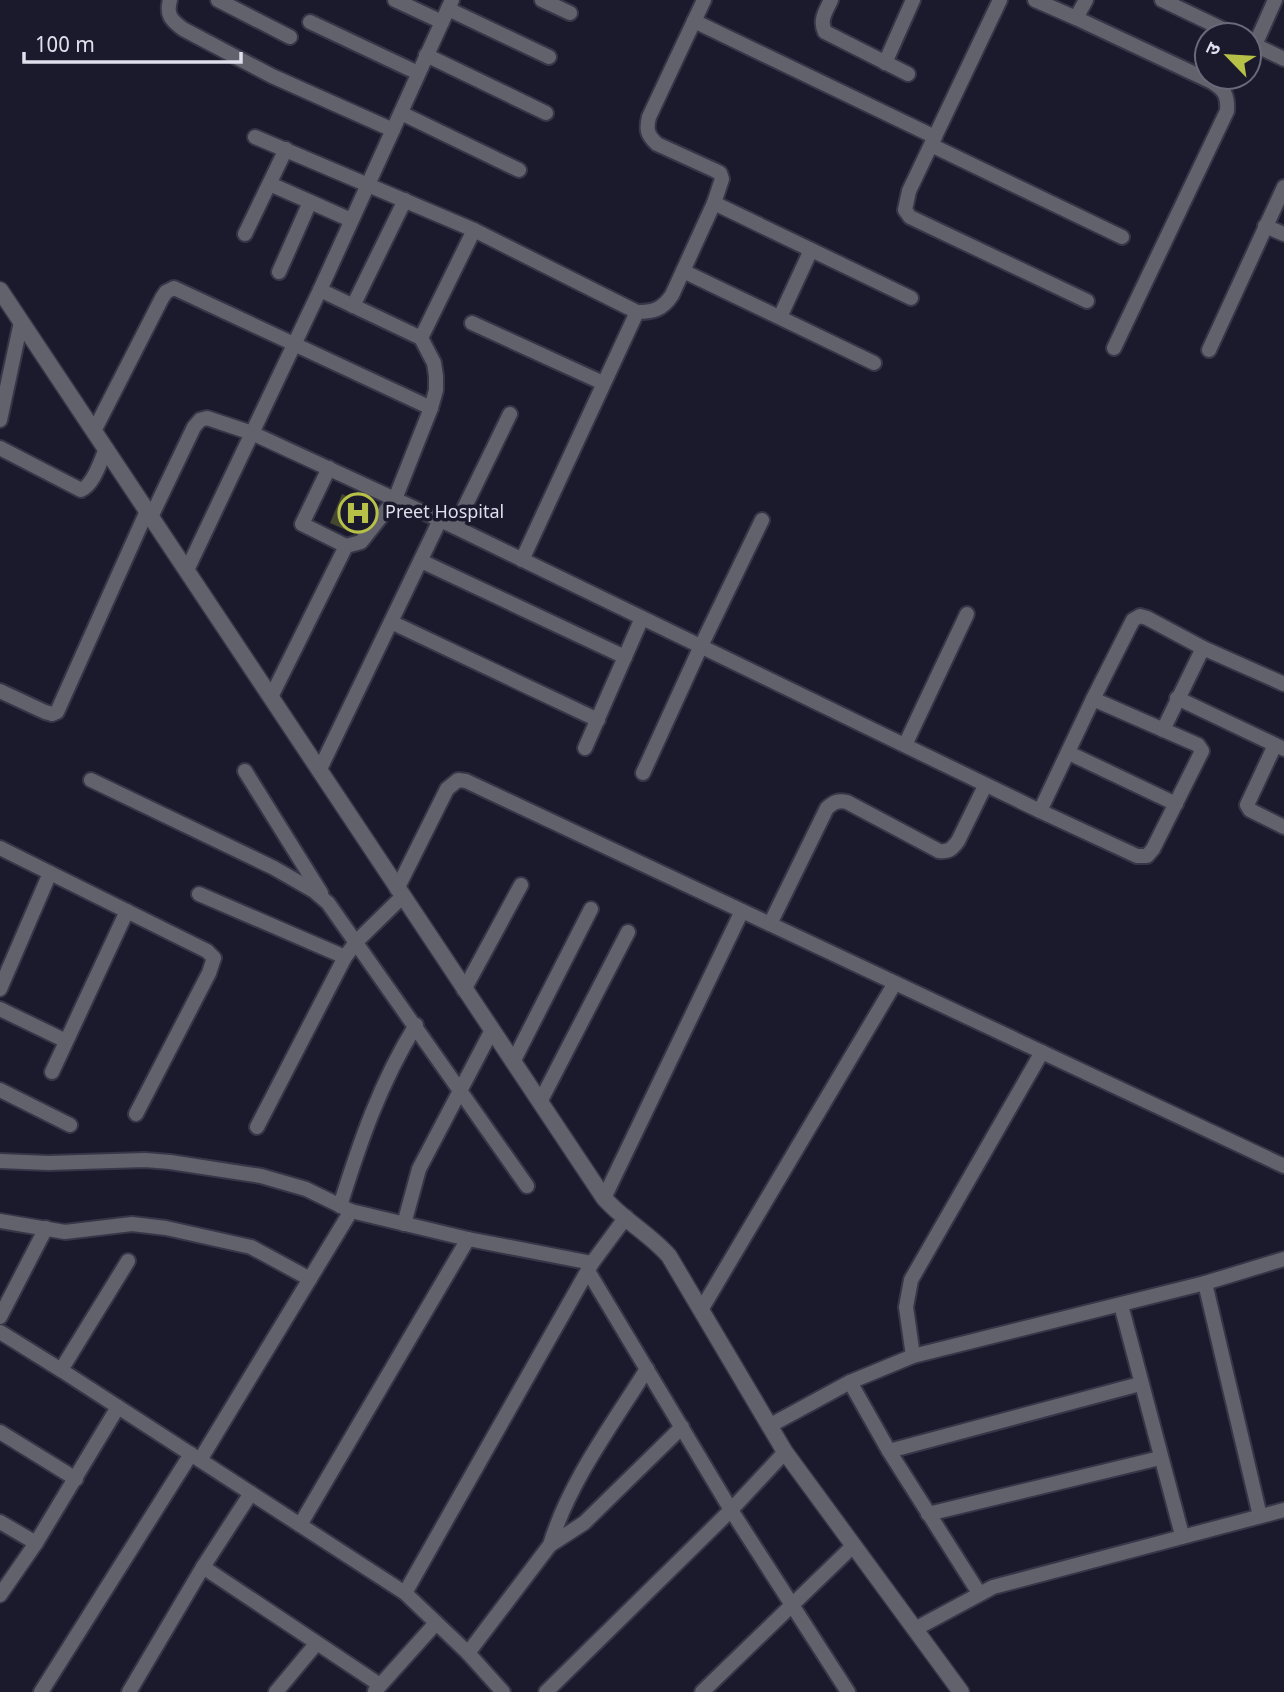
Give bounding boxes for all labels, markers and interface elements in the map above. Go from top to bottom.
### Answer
scale bar [24,21,242,65]
north arrow [1193,21,1263,91]
text: 100 m [35,33,95,61]
text: उ [1201,39,1229,60]
hospital icon: Preet Hospital [337,492,379,534]
place label: Preet Hospital [385,502,504,525]

